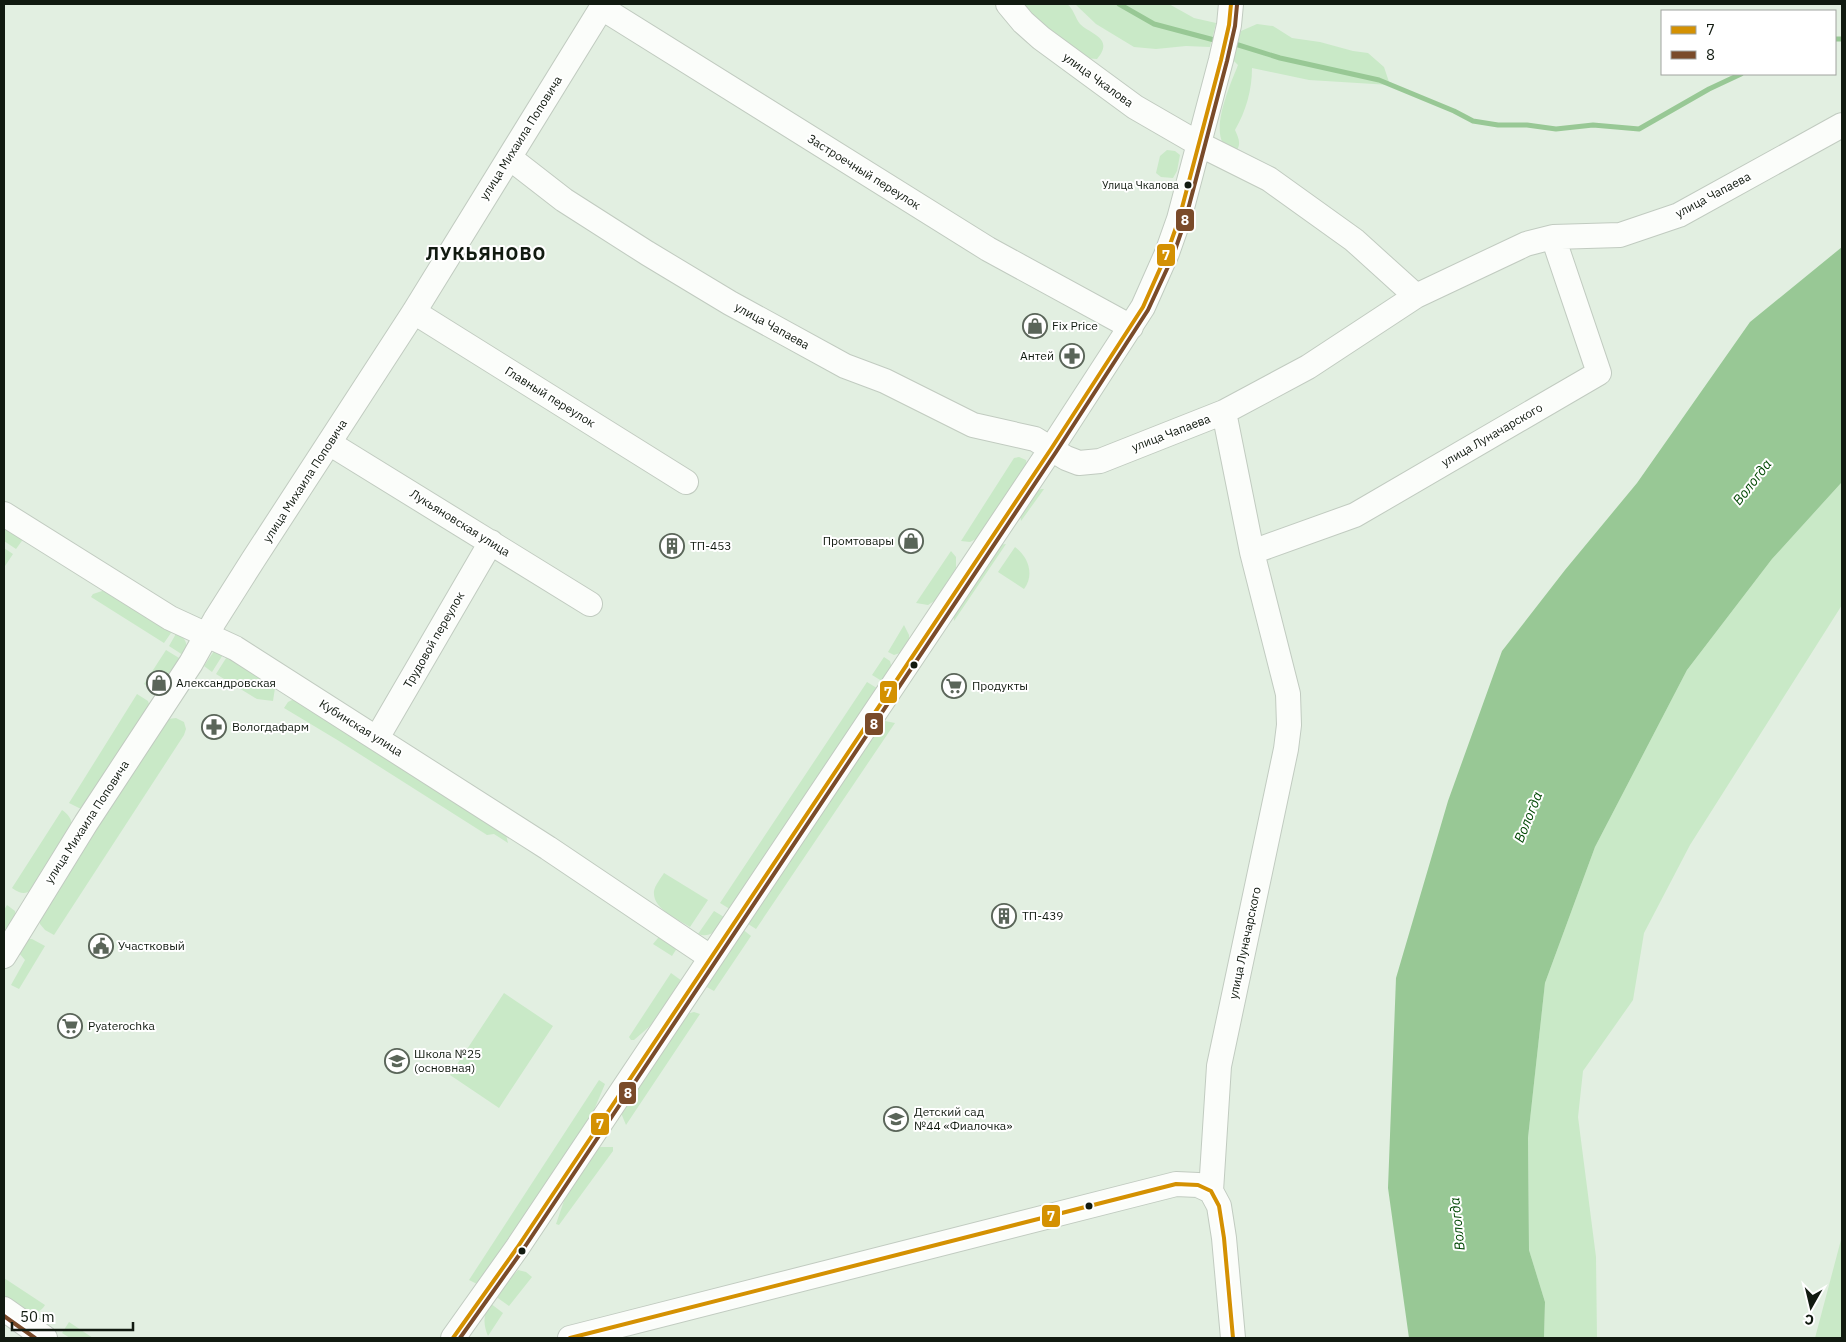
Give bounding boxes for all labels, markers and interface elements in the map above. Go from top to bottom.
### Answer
legend [1661,10,1836,75]
text: 7 [1706,20,1715,39]
text: 8 [1706,45,1715,64]
street label: улица Чкалова [1060,49,1137,111]
street label: улица Михаила Поповича [476,72,565,203]
street label: Застроечный переулок [805,131,924,213]
street label: улица Чапаева [1673,168,1754,221]
place label: Улица Чкалова [1102,178,1179,192]
marker: Улица Чкалова [1183,180,1193,190]
line badge: 8 [1175,208,1195,232]
text: 8 [1181,211,1189,229]
district label: ЛУКЬЯНОВО [426,242,546,265]
line badge: 7 [1156,243,1176,267]
text: 7 [1162,246,1170,264]
street label: улица Чапаева [732,299,813,353]
shop icon: Fix Price [1022,313,1048,339]
place label: Fix Price [1052,318,1098,333]
pharmacy icon: Антей [1059,343,1085,369]
place label: Антей [1020,348,1054,363]
street label: Главный переулок [502,363,598,431]
street label: улица Луначарского [1439,399,1545,470]
street label: улица Чапаева [1129,410,1213,454]
street label: улица Михаила Поповича [259,416,350,545]
water label: Вологда [1729,455,1775,509]
street label: Лукьяновская улица [407,486,514,560]
shop icon: Промтовары [898,528,924,554]
building icon: ТП-453 [659,533,685,559]
place label: Промтовары [823,533,894,548]
place label: ТП-453 [690,538,732,553]
street label: Трудовой переулок [400,588,468,691]
unlabelled marker [909,660,919,670]
shop icon: Александровская [146,670,172,696]
supermarket icon: Продукты [941,673,967,699]
place label: Александровская [176,675,276,690]
place label: Продукты [972,678,1028,693]
line badge: 7 [879,680,898,704]
text: 7 [884,683,892,701]
street label: Кубинская улица [317,696,406,760]
line badge: 8 [864,712,884,736]
pharmacy icon: Вологдафарм [201,714,227,740]
text: 8 [870,715,878,733]
place label: Вологдафарм [232,719,309,734]
street label: улица Михаила Поповича [41,757,132,886]
water label: Вологда [1510,789,1546,845]
street label: улица Луначарского [1225,885,1264,1000]
building icon: ТП-439 [991,903,1017,929]
place label: ТП-439 [1022,908,1064,923]
public building icon: Участковый [88,933,114,959]
place label: Участковый [118,938,185,953]
supermarket icon: Pyaterochka [57,1013,83,1039]
place label: Pyaterochka [88,1018,155,1033]
place label: Школа №25 (основная) [414,1046,481,1075]
school or university icon: Школа №25 (основная) [384,1048,410,1074]
line badge: 8 [618,1081,637,1105]
text: 8 [624,1084,632,1102]
place label: Детский сад №44 «Фиалочка» [914,1104,1012,1133]
school or university icon: Детский сад №44 «Фиалочка» [883,1106,909,1132]
line badge: 7 [590,1112,610,1136]
text: 7 [596,1115,604,1133]
water label: Вологда [1445,1197,1469,1251]
unlabelled marker [1084,1201,1094,1211]
line badge: 7 [1041,1204,1061,1228]
text: 7 [1047,1207,1055,1225]
unlabelled marker [517,1246,527,1256]
north arrow [1786,1282,1836,1332]
scale bar [12,1300,134,1332]
text: 50 m [20,1307,55,1326]
text: С [1803,1310,1815,1329]

